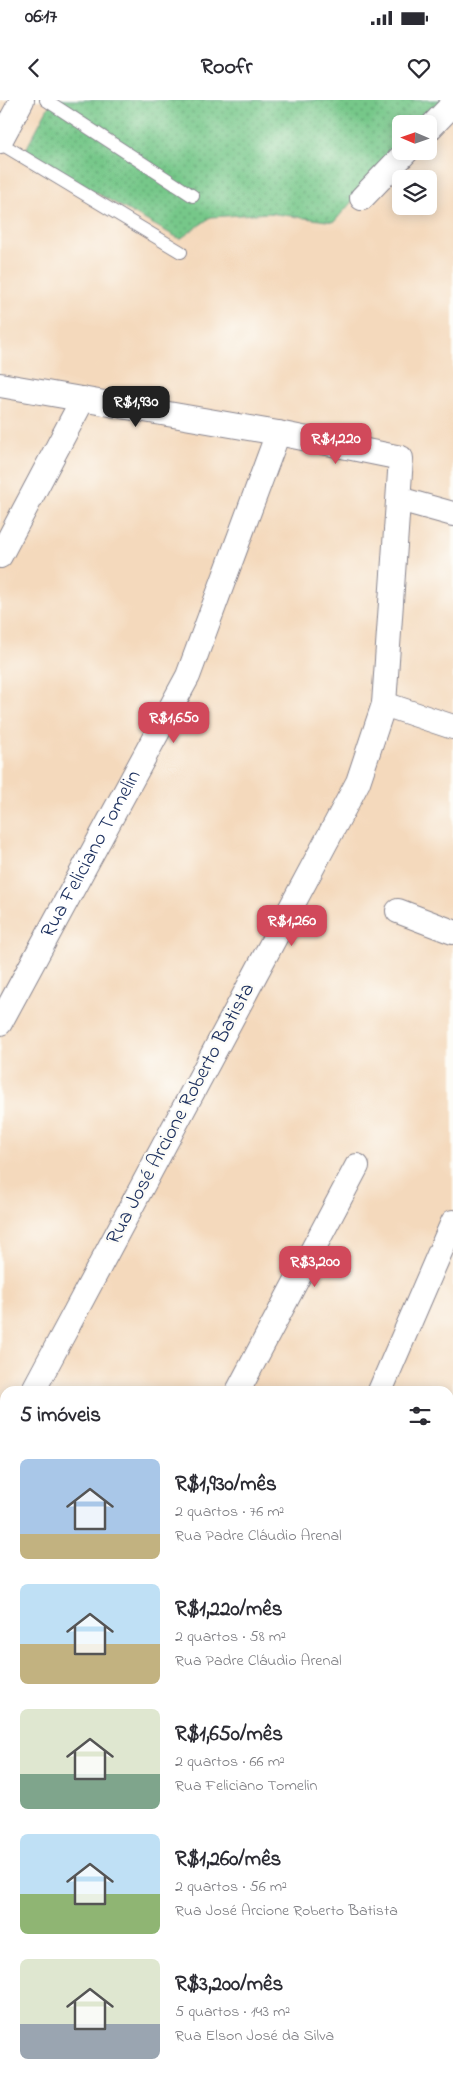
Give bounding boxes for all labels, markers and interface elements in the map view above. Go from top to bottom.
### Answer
text: 06:17 [25,4,57,31]
text: Roofr [201,52,252,84]
icon: back [20,54,48,82]
icon: heart [405,54,433,82]
north arrow [392,115,438,160]
map controls [392,115,437,215]
button: layers [392,170,437,215]
pin: R$1,930 [90,386,182,428]
text: R$1,930 [114,390,158,414]
pin: R$1,220 [290,422,382,465]
text: R$1,220 [311,427,361,451]
pin: R$1,650 [128,702,220,744]
text: R$1,650 [149,706,199,730]
street label: Rua Feliciano Tomelin [34,765,149,944]
pin: R$1,260 [246,904,338,947]
text: R$1,260 [268,909,316,933]
street label: Rua José Arcione Roberto Batista [99,978,263,1250]
pin: R$3,200 [269,1246,361,1288]
text: R$3,200 [290,1250,340,1274]
text: 5 imóveis [20,1401,101,1431]
icon: filters [406,1402,434,1430]
text: R$1,930/mês [175,1470,277,1500]
icon: home [60,1479,120,1539]
text: 2 quartos · 76 m² [175,1500,284,1524]
text: Rua Padre Cláudio Arenal [175,1524,342,1548]
text: R$1,220/mês [175,1595,282,1625]
icon: home [60,1604,120,1664]
text: 2 quartos · 58 m² [175,1625,286,1649]
text: Rua Padre Cláudio Arenal [175,1649,342,1673]
text: R$1,650/mês [175,1720,283,1750]
icon: home [60,1729,120,1789]
text: 2 quartos · 66 m² [175,1750,285,1774]
text: Rua Feliciano Tomelin [175,1774,317,1798]
text: R$1,260/mês [175,1845,281,1875]
icon: home [60,1854,120,1914]
text: 2 quartos · 56 m² [175,1875,287,1899]
text: Rua José Arcione Roberto Batista [175,1899,398,1923]
text: R$3,200/mês [175,1970,283,2000]
icon: home [60,1979,120,2039]
text: 5 quartos · 143 m² [175,2000,290,2024]
text: Rua Elson José da Silva [175,2024,334,2048]

